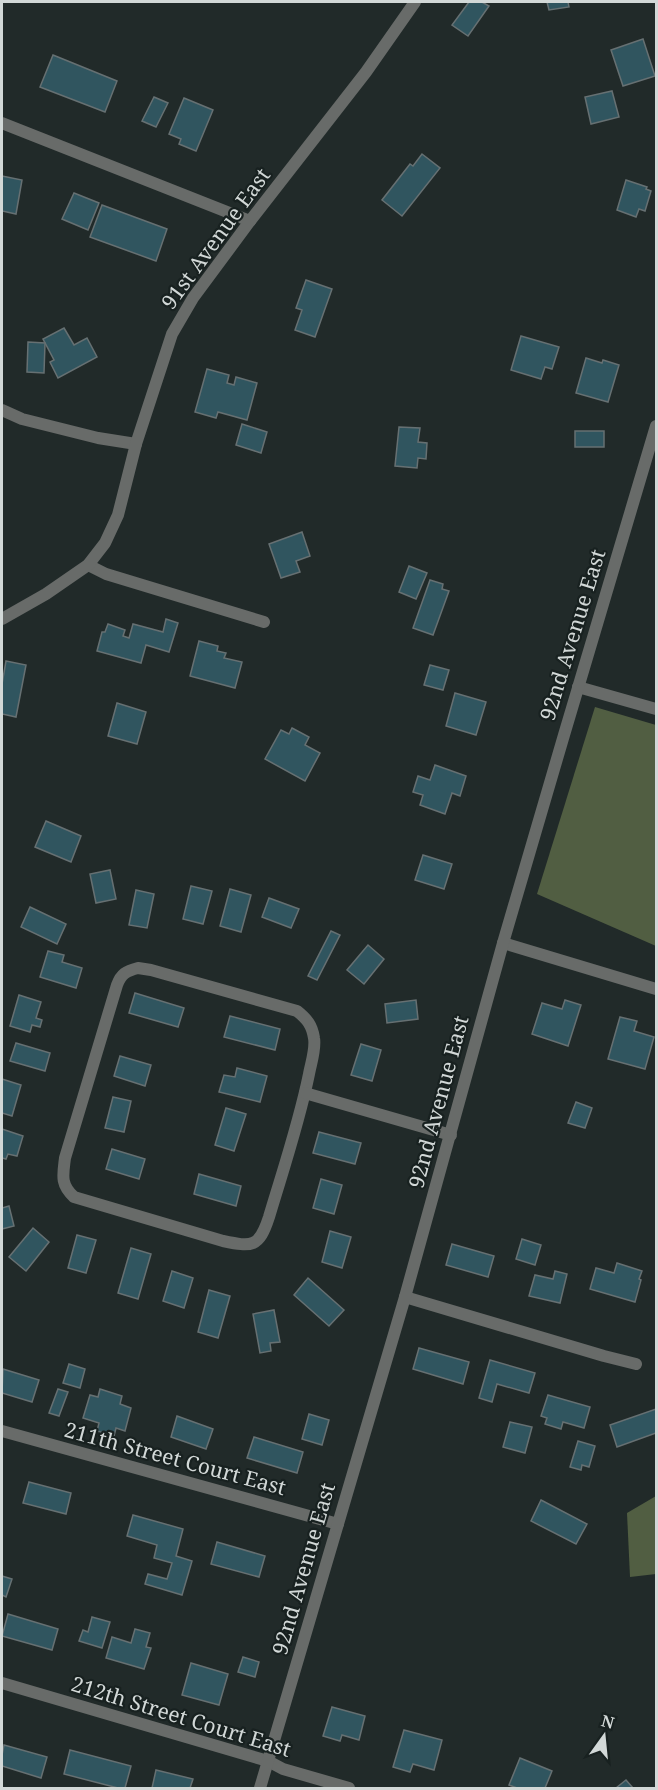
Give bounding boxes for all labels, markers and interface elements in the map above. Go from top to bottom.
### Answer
street label: 91st Avenue East [154,162,276,315]
street label: 92nd Avenue East [533,546,611,724]
street label: 92nd Avenue East [402,1012,475,1191]
street label: 211th Street Court East [61,1415,289,1501]
street label: 92nd Avenue East [265,1479,341,1658]
street label: 212th Street Court East [68,1669,295,1763]
north arrow [574,1706,634,1766]
text: N [599,1709,617,1734]

